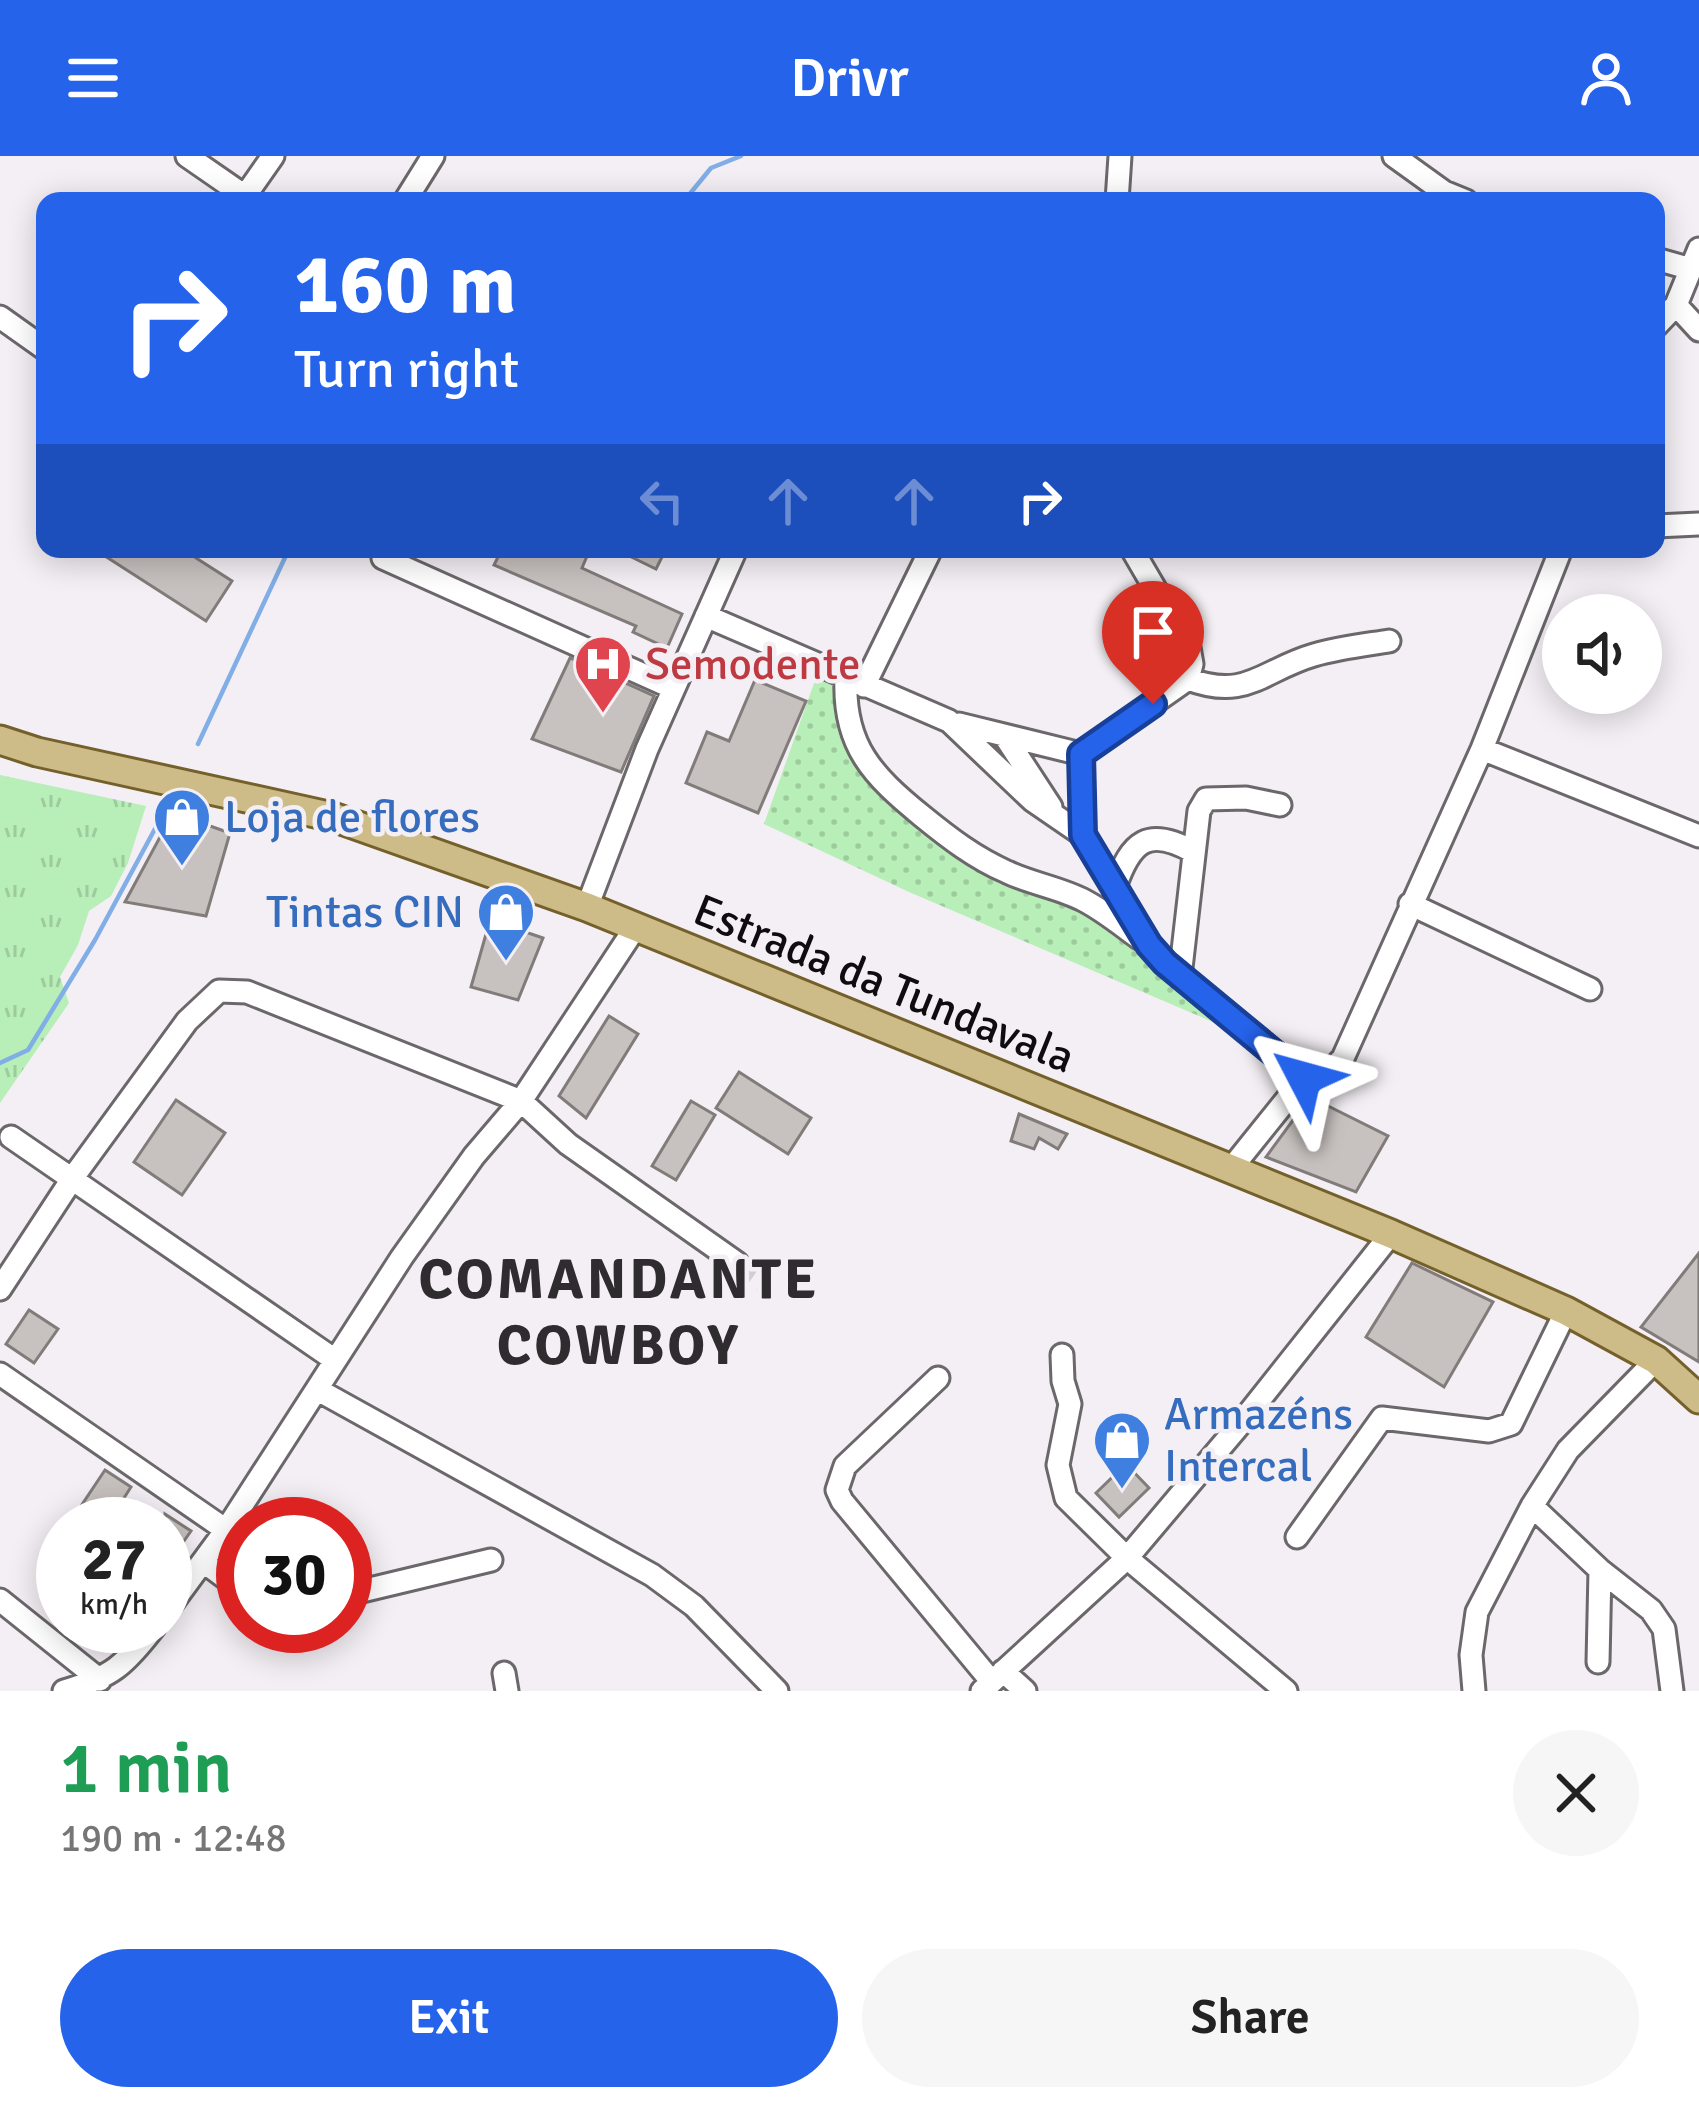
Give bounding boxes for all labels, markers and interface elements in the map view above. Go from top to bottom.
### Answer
icon: menu [60,45,126,111]
text: Drivr [790,45,909,112]
icon: person [1573,45,1639,111]
text: 160 m [294,233,516,337]
icon: right [96,240,252,396]
text: Turn right [294,336,519,403]
icon: left [629,468,695,534]
icon: ahead [755,468,821,534]
icon: ahead [881,468,947,534]
icon: right [1007,468,1073,534]
pin [1102,581,1204,704]
map controls [1542,594,1662,714]
button: sound [1542,594,1662,714]
icon: arrive [1120,599,1186,665]
hospital icon: Semodente [572,633,634,715]
place label: Semodente [645,637,861,692]
shop icon: Loja de flores [151,786,213,868]
place label: Loja de flores [224,790,480,845]
shop icon: Tintas CIN [475,881,537,963]
street label: Estrada da Tundavala [686,883,1082,1085]
place label: Tintas CIN [266,885,464,940]
position arrow [1241,1015,1367,1141]
district label: COMANDANTE COWBOY [418,1244,820,1381]
place label: Armazéns Intercal [1164,1387,1353,1494]
shop icon: Armazéns Intercal [1091,1409,1153,1491]
speed limit sign: 30 [216,1497,372,1653]
text: 27 [82,1523,146,1597]
text: km/h [80,1586,148,1623]
text: 1 min [60,1724,232,1813]
button: close [1513,1730,1639,1856]
text: 190 m · 12:48 [60,1814,287,1862]
button: Exit [60,1949,838,2087]
button: Share [862,1949,1639,2087]

